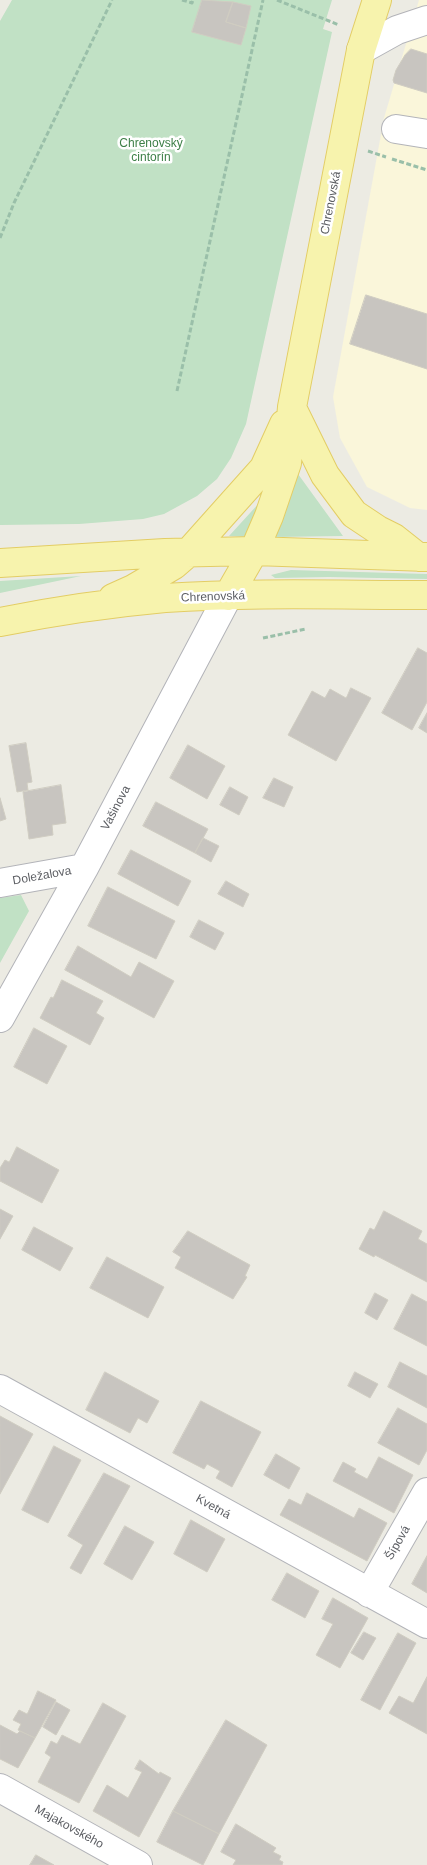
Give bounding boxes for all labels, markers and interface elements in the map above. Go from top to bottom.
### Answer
park label: Chrenovský cintorín [119,137,183,165]
street label: Chrenovská [318,170,344,236]
street label: Chrenovská [181,589,245,605]
street label: Vašinova [98,783,134,833]
street label: Doležalova [12,864,72,888]
street label: Kvetná [193,1492,233,1522]
street label: Šípová [382,1523,414,1563]
street label: Majakovského [32,1802,106,1852]

